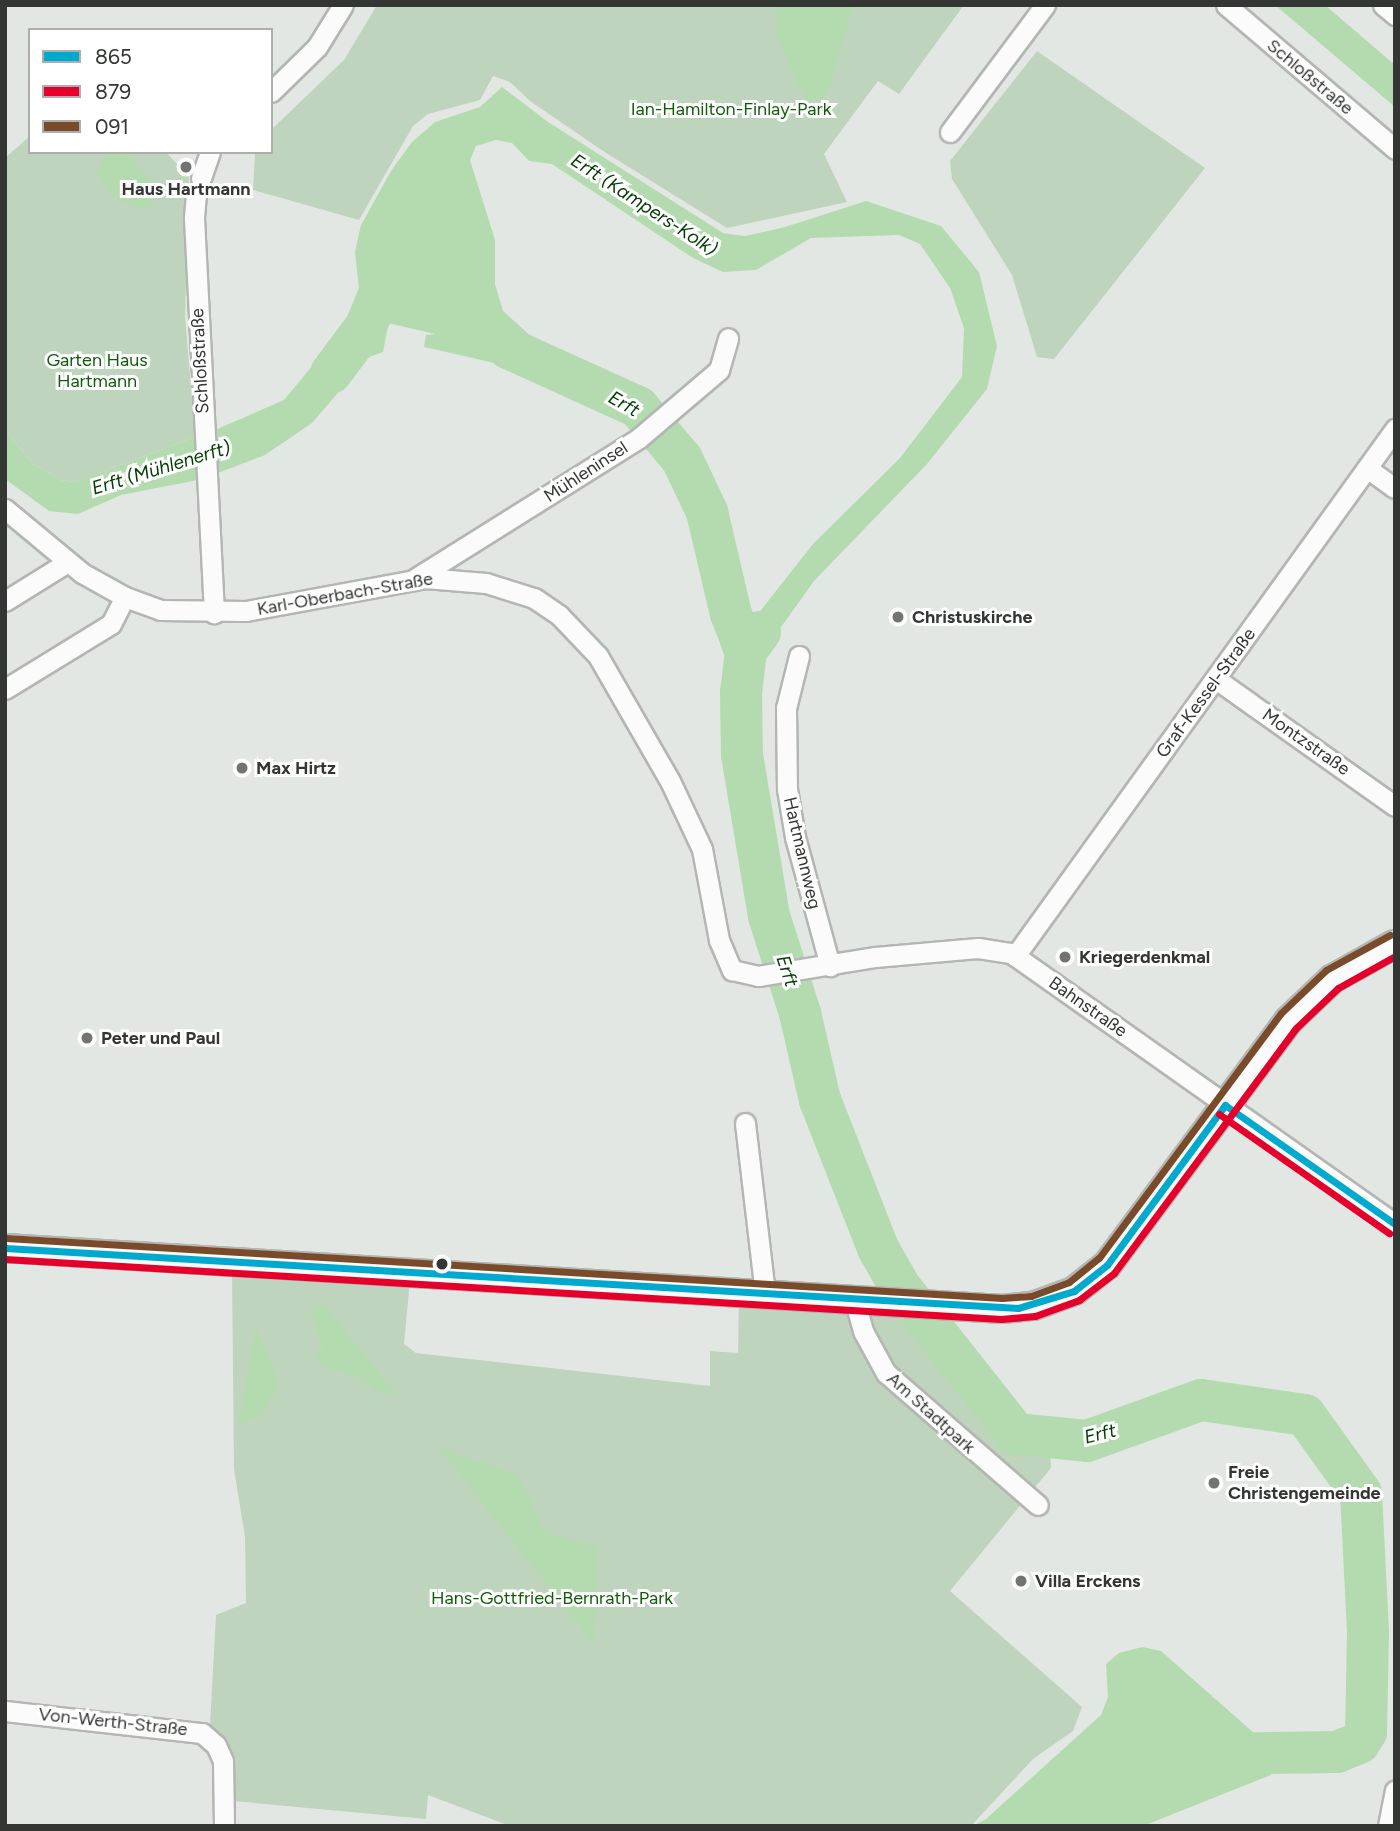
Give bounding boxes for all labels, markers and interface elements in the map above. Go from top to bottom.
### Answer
legend [28,28,273,154]
street label: Schloßstraße [1263,35,1357,119]
text: 865 [95,44,132,69]
text: 879 [95,79,131,104]
park label: Ian-Hamilton-Finlay-Park [631,98,831,120]
text: 091 [95,114,129,139]
water label: Erft (Kampers-Kolk) [567,149,721,261]
marker: Haus Hartmann [178,159,194,175]
place label: Haus Hartmann [122,178,250,200]
street label: Schloßstraße [186,308,214,414]
park label: Garten Haus Hartmann [46,350,148,392]
water label: Erft [604,386,644,422]
water label: Erft (Mühlenerft) [89,436,233,500]
street label: Mühleninsel [540,437,632,507]
street label: Karl-Oberbach-Straße [255,568,435,620]
place label: Christuskirche [912,606,1032,628]
marker: Christuskirche [890,609,906,625]
street label: Graf-Kessel-Straße [1152,624,1260,762]
street label: Montzstraße [1258,704,1354,780]
place label: Max Hirtz [256,757,336,779]
marker: Max Hirtz [234,760,250,776]
street label: Hartmannweg [779,795,825,911]
place label: Kriegerdenkmal [1079,946,1210,968]
marker: Kriegerdenkmal [1057,949,1073,965]
water label: Erft [771,952,803,990]
street label: Bahnstraße [1045,972,1131,1042]
place label: Peter und Paul [101,1027,220,1049]
marker: Peter und Paul [79,1030,95,1046]
unlabelled marker [435,1257,449,1271]
street label: Am Stadtpark [883,1368,979,1458]
water label: Erft [1082,1419,1118,1449]
place label: Freie Christengemeinde [1228,1462,1381,1504]
marker: Freie Christengemeinde [1206,1475,1222,1491]
place label: Villa Erckens [1035,1570,1140,1592]
marker: Villa Erckens [1013,1573,1029,1589]
park label: Hans-Gottfried-Bernrath-Park [431,1587,673,1609]
street label: Von-Werth-Straße [37,1703,189,1741]

